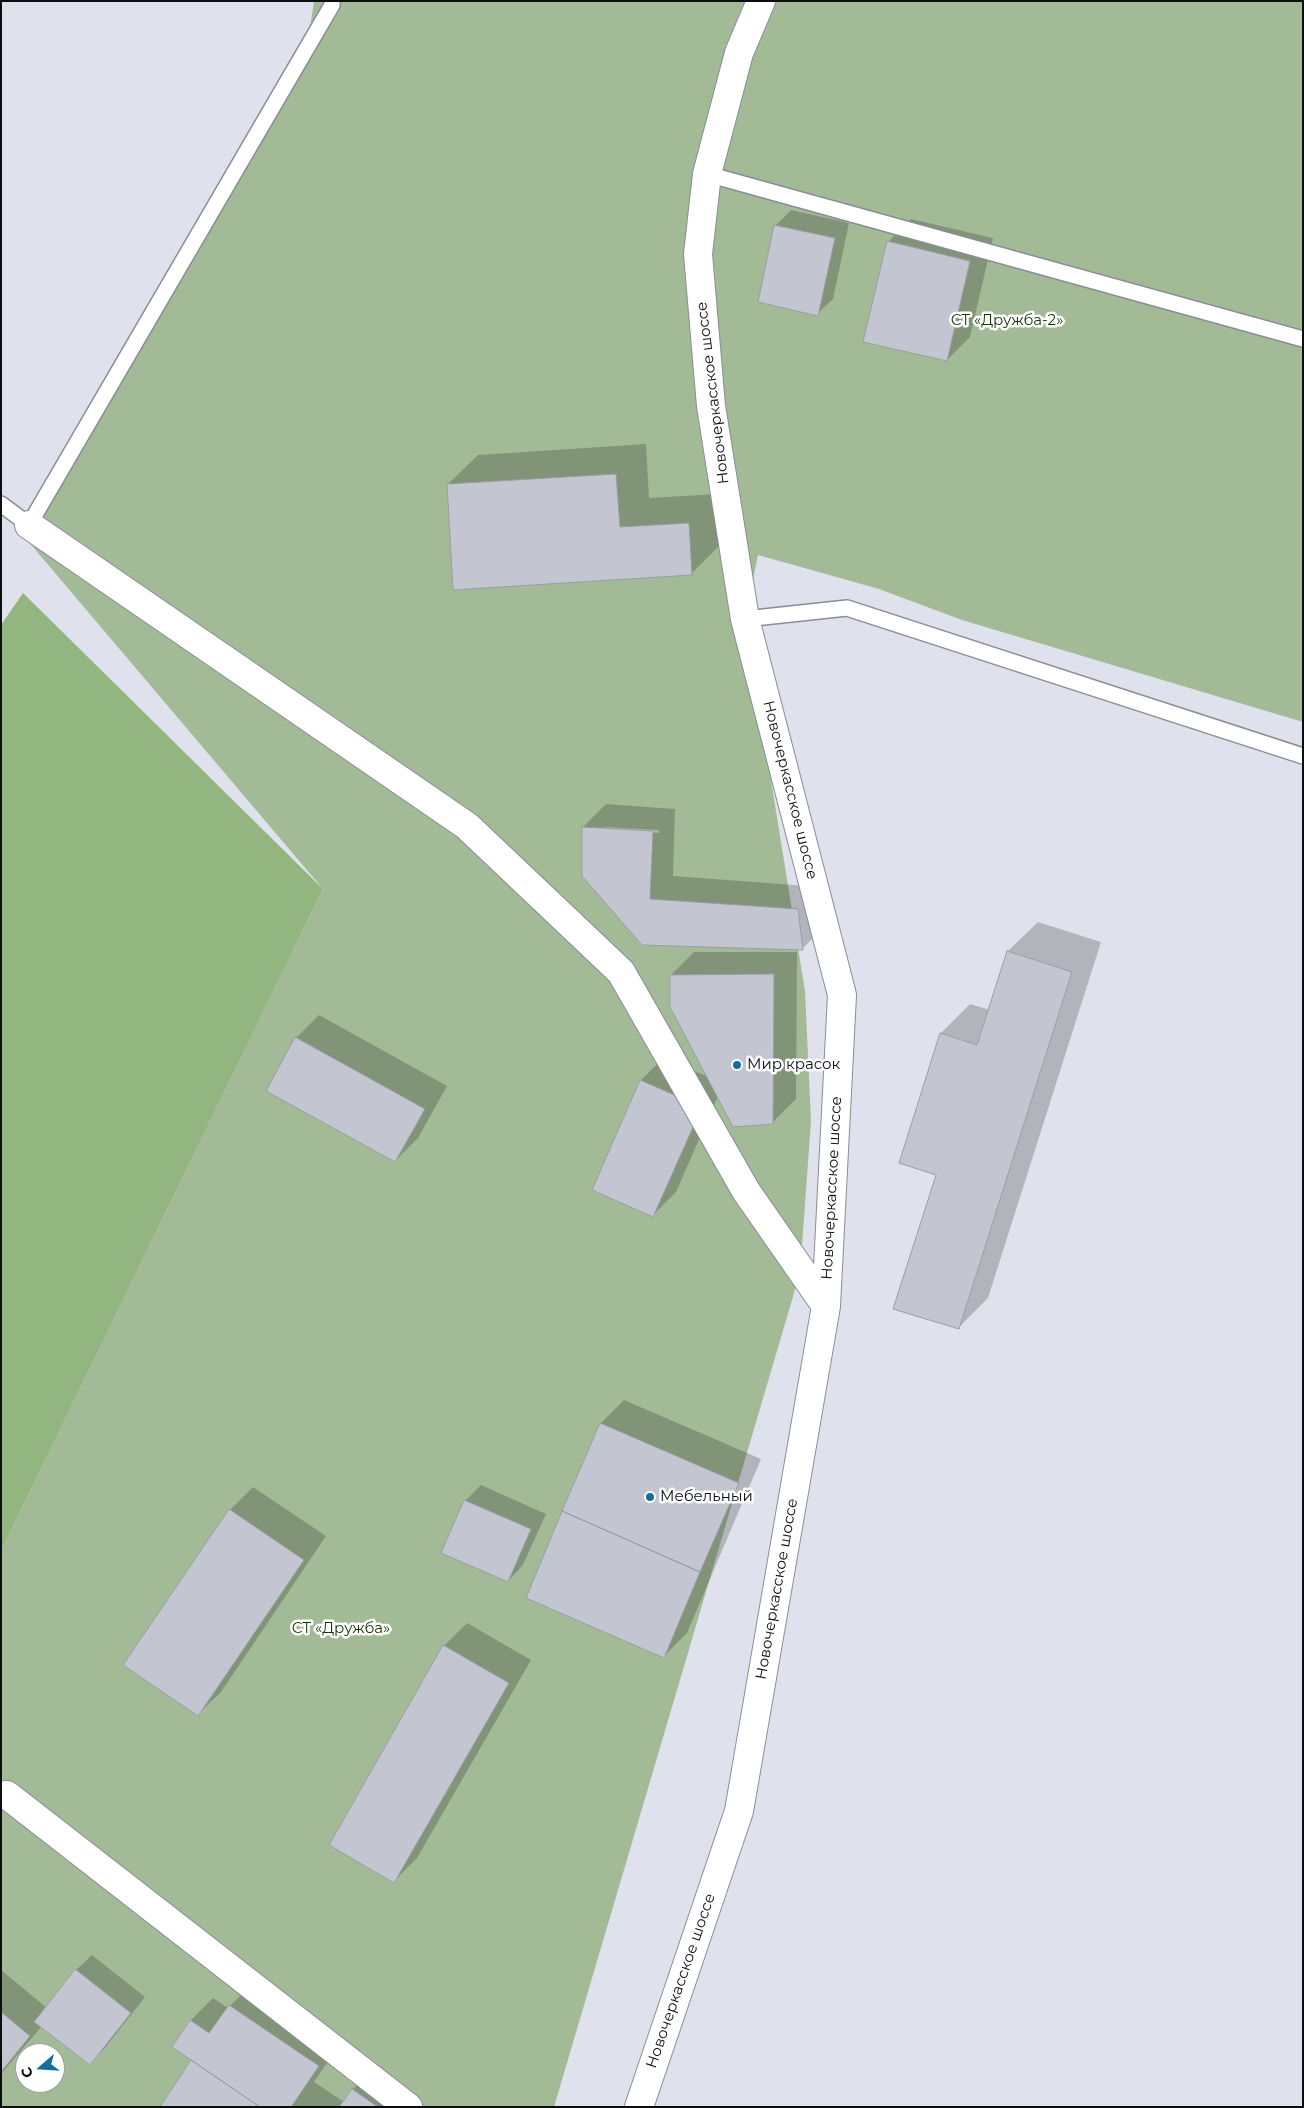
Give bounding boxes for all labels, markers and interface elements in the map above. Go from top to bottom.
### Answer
street label: Новочеркасское шоссе [693,301,733,485]
park label: СТ «Дружба-2» [951,312,1063,330]
street label: Новочеркасское шоссе [759,699,821,881]
place label: Мир красок [747,1056,840,1074]
marker: Мир красок [731,1059,743,1071]
street label: Новочеркасское шоссе [818,1096,846,1280]
place label: Мебельный [660,1488,753,1506]
marker: Мебельный [644,1491,656,1503]
street label: Новочеркасское шоссе [752,1497,802,1681]
park label: СТ «Дружба» [292,1620,390,1638]
street label: Новочеркасское шоссе [643,1891,719,2071]
north arrow [15,2043,65,2093]
text: С [17,2065,37,2080]

